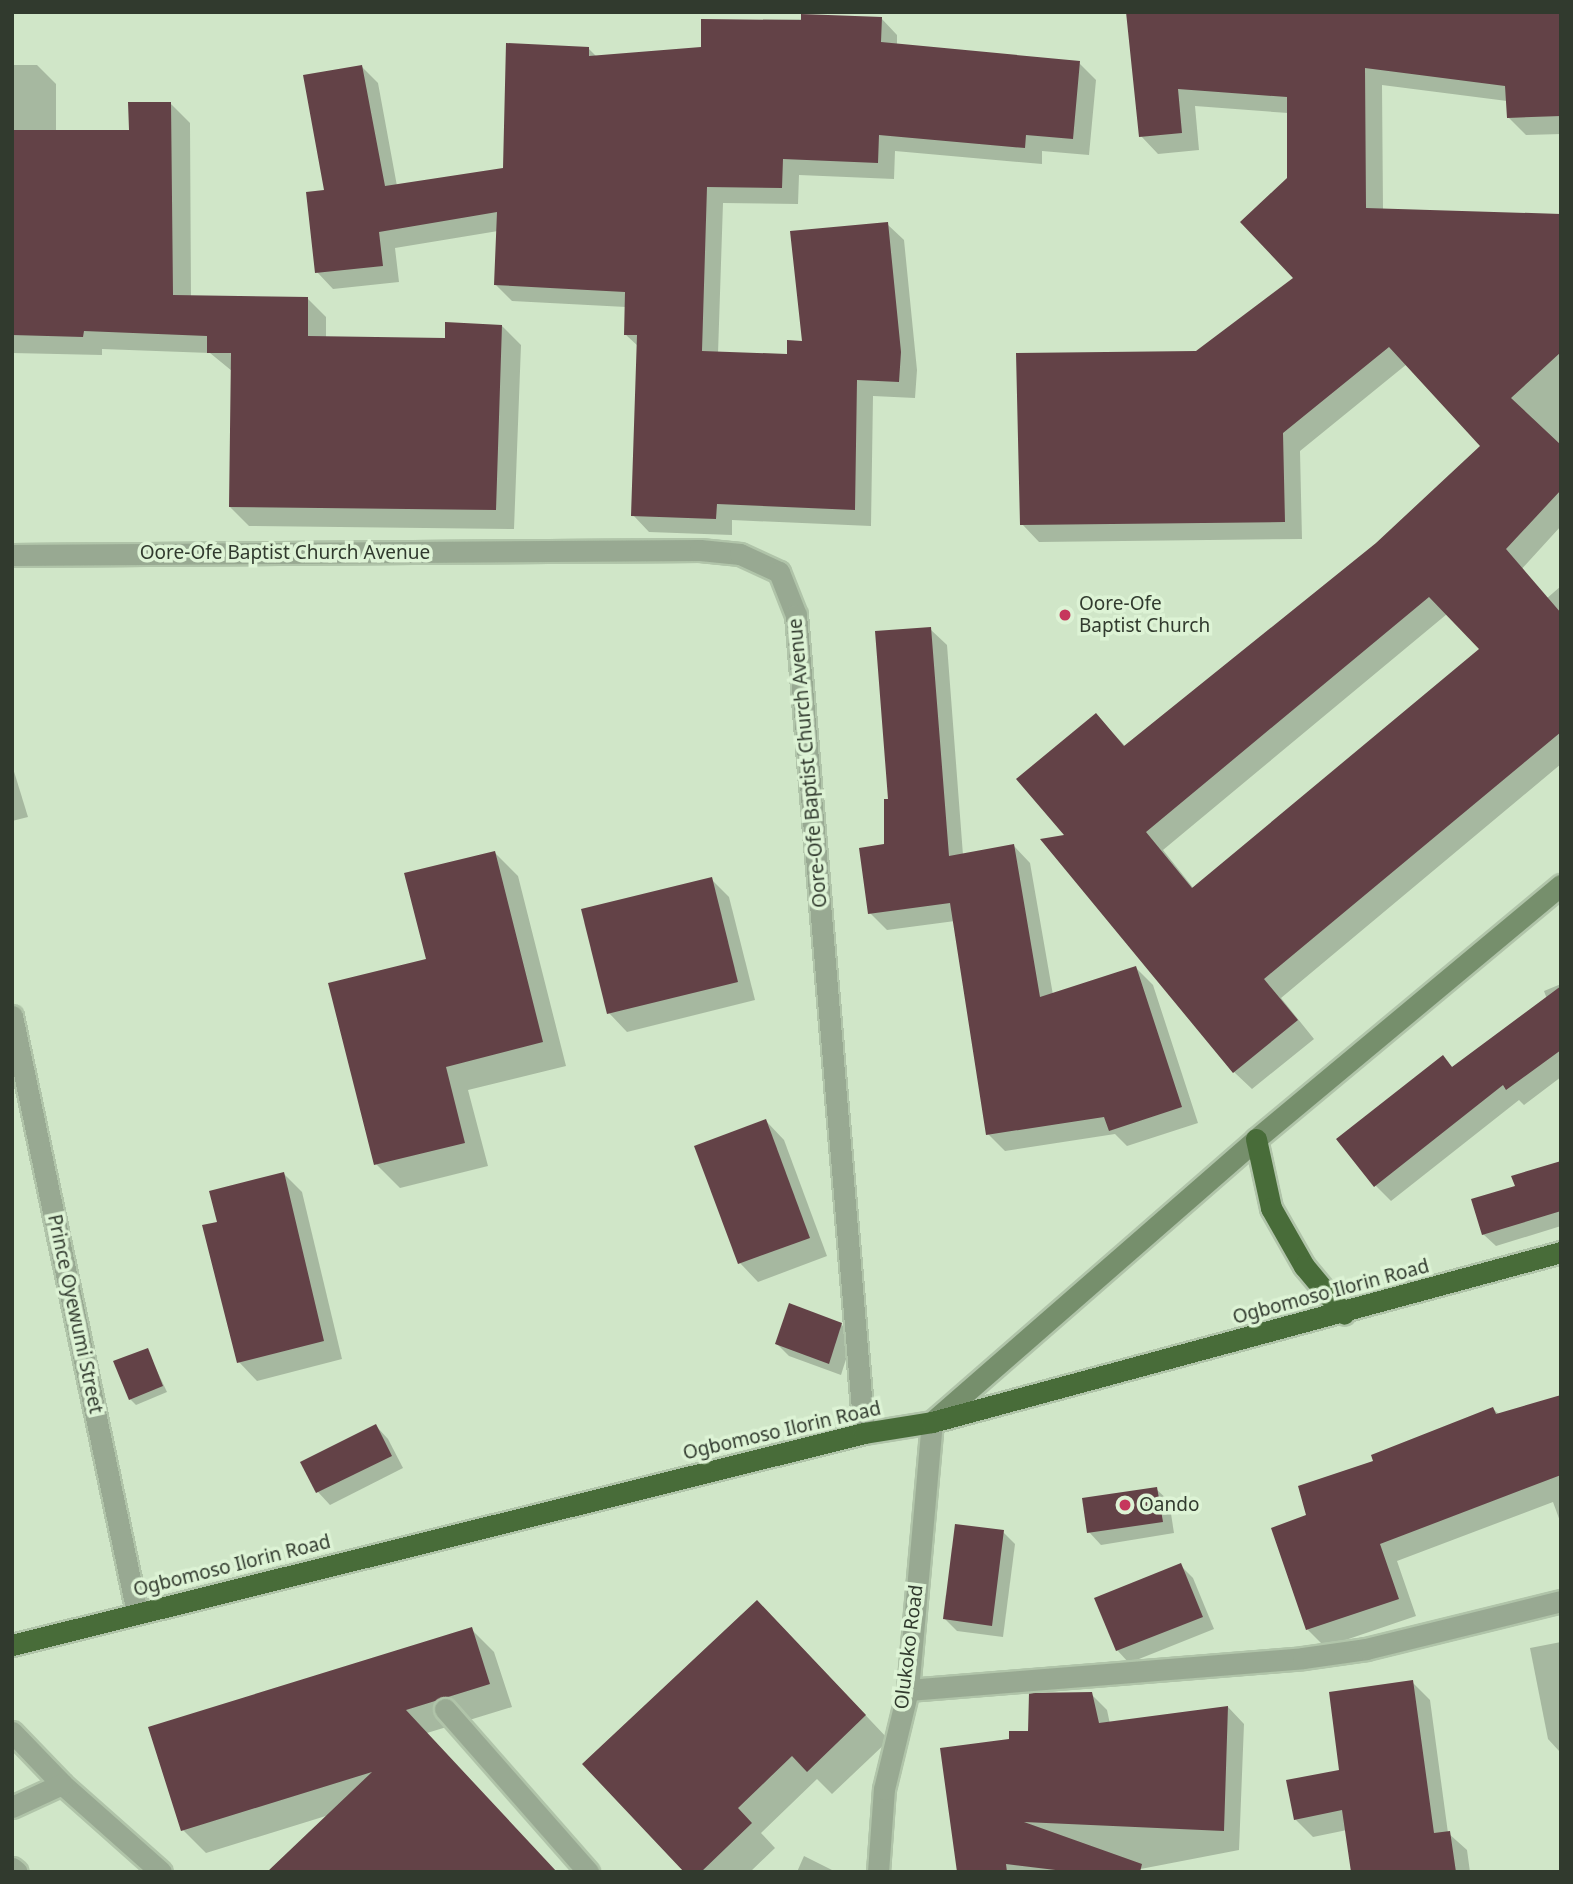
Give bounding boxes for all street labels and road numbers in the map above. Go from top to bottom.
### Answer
street label: Oore-Ofe Baptist Church Avenue [140,542,430,564]
street label: Oore-Ofe Baptist Church Avenue [784,617,832,909]
street label: Prince Oyewumi Street [43,1212,107,1416]
street label: Ogbomoso Ilorin Road [1230,1255,1432,1329]
street label: Ogbomoso Ilorin Road [681,1397,883,1465]
street label: Ogbomoso Ilorin Road [131,1530,333,1602]
street label: Olukoko Road [890,1583,928,1711]

